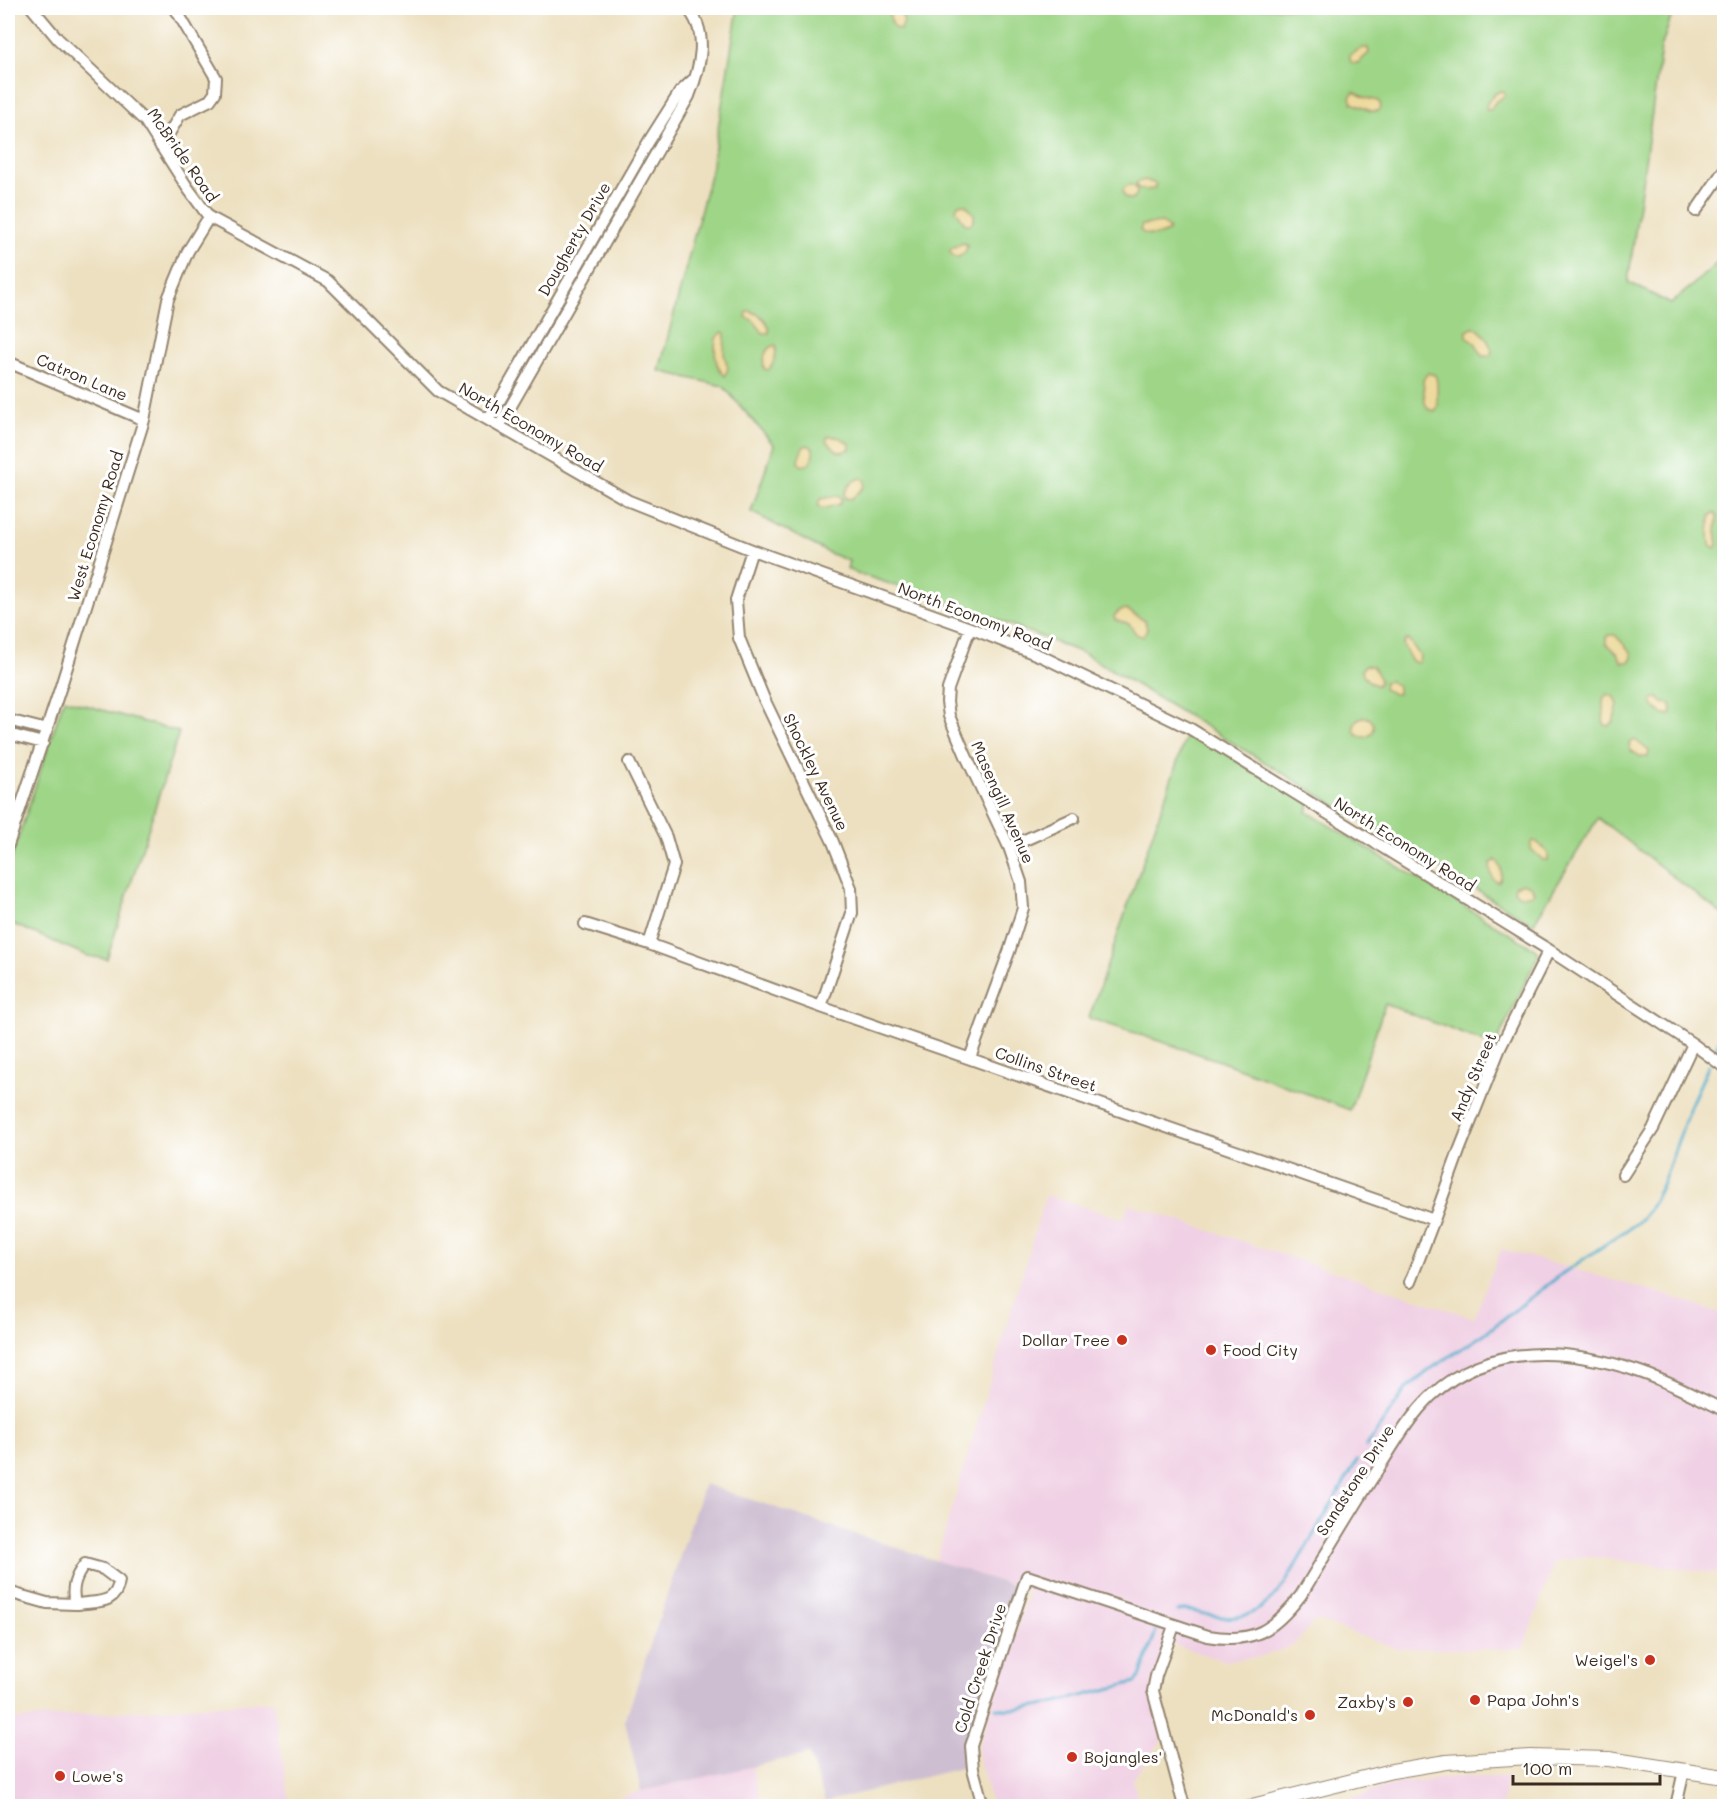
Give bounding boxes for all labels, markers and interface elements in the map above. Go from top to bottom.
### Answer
street label: McBride Road [143,104,224,206]
street label: Dougherty Drive [532,178,615,300]
street label: Catron Lane [33,348,131,405]
street label: North Economy Road [455,377,607,476]
street label: West Economy Road [62,448,127,604]
street label: North Economy Road [895,577,1055,655]
street label: Shockley Avenue [779,710,854,834]
street label: Masengill Avenue [967,737,1040,866]
street label: North Economy Road [1331,791,1480,896]
street label: Andy Street [1444,1029,1501,1124]
street label: Collins Street [992,1041,1100,1096]
place label: Dollar Tree [1022,1329,1110,1350]
marker: Dollar Tree [1115,1333,1129,1347]
place label: Food City [1223,1339,1298,1360]
marker: Food City [1204,1343,1218,1357]
street label: Sandstone Drive [1311,1420,1398,1539]
street label: Cold Creek Drive [949,1600,1010,1735]
place label: Weigel's [1575,1649,1638,1670]
marker: Weigel's [1643,1653,1657,1667]
place label: Papa John's [1487,1689,1579,1710]
place label: Zaxby's [1337,1691,1396,1712]
marker: Papa John's [1468,1693,1482,1707]
marker: Zaxby's [1401,1695,1415,1709]
place label: McDonald's [1211,1704,1298,1725]
marker: McDonald's [1303,1708,1317,1722]
place label: Bojangles' [1084,1746,1162,1767]
scale bar [1513,1748,1660,1786]
marker: Bojangles' [1065,1750,1079,1764]
text: 100 m [1522,1756,1572,1780]
place label: Lowe's [72,1765,124,1786]
marker: Lowe's [53,1769,67,1783]

